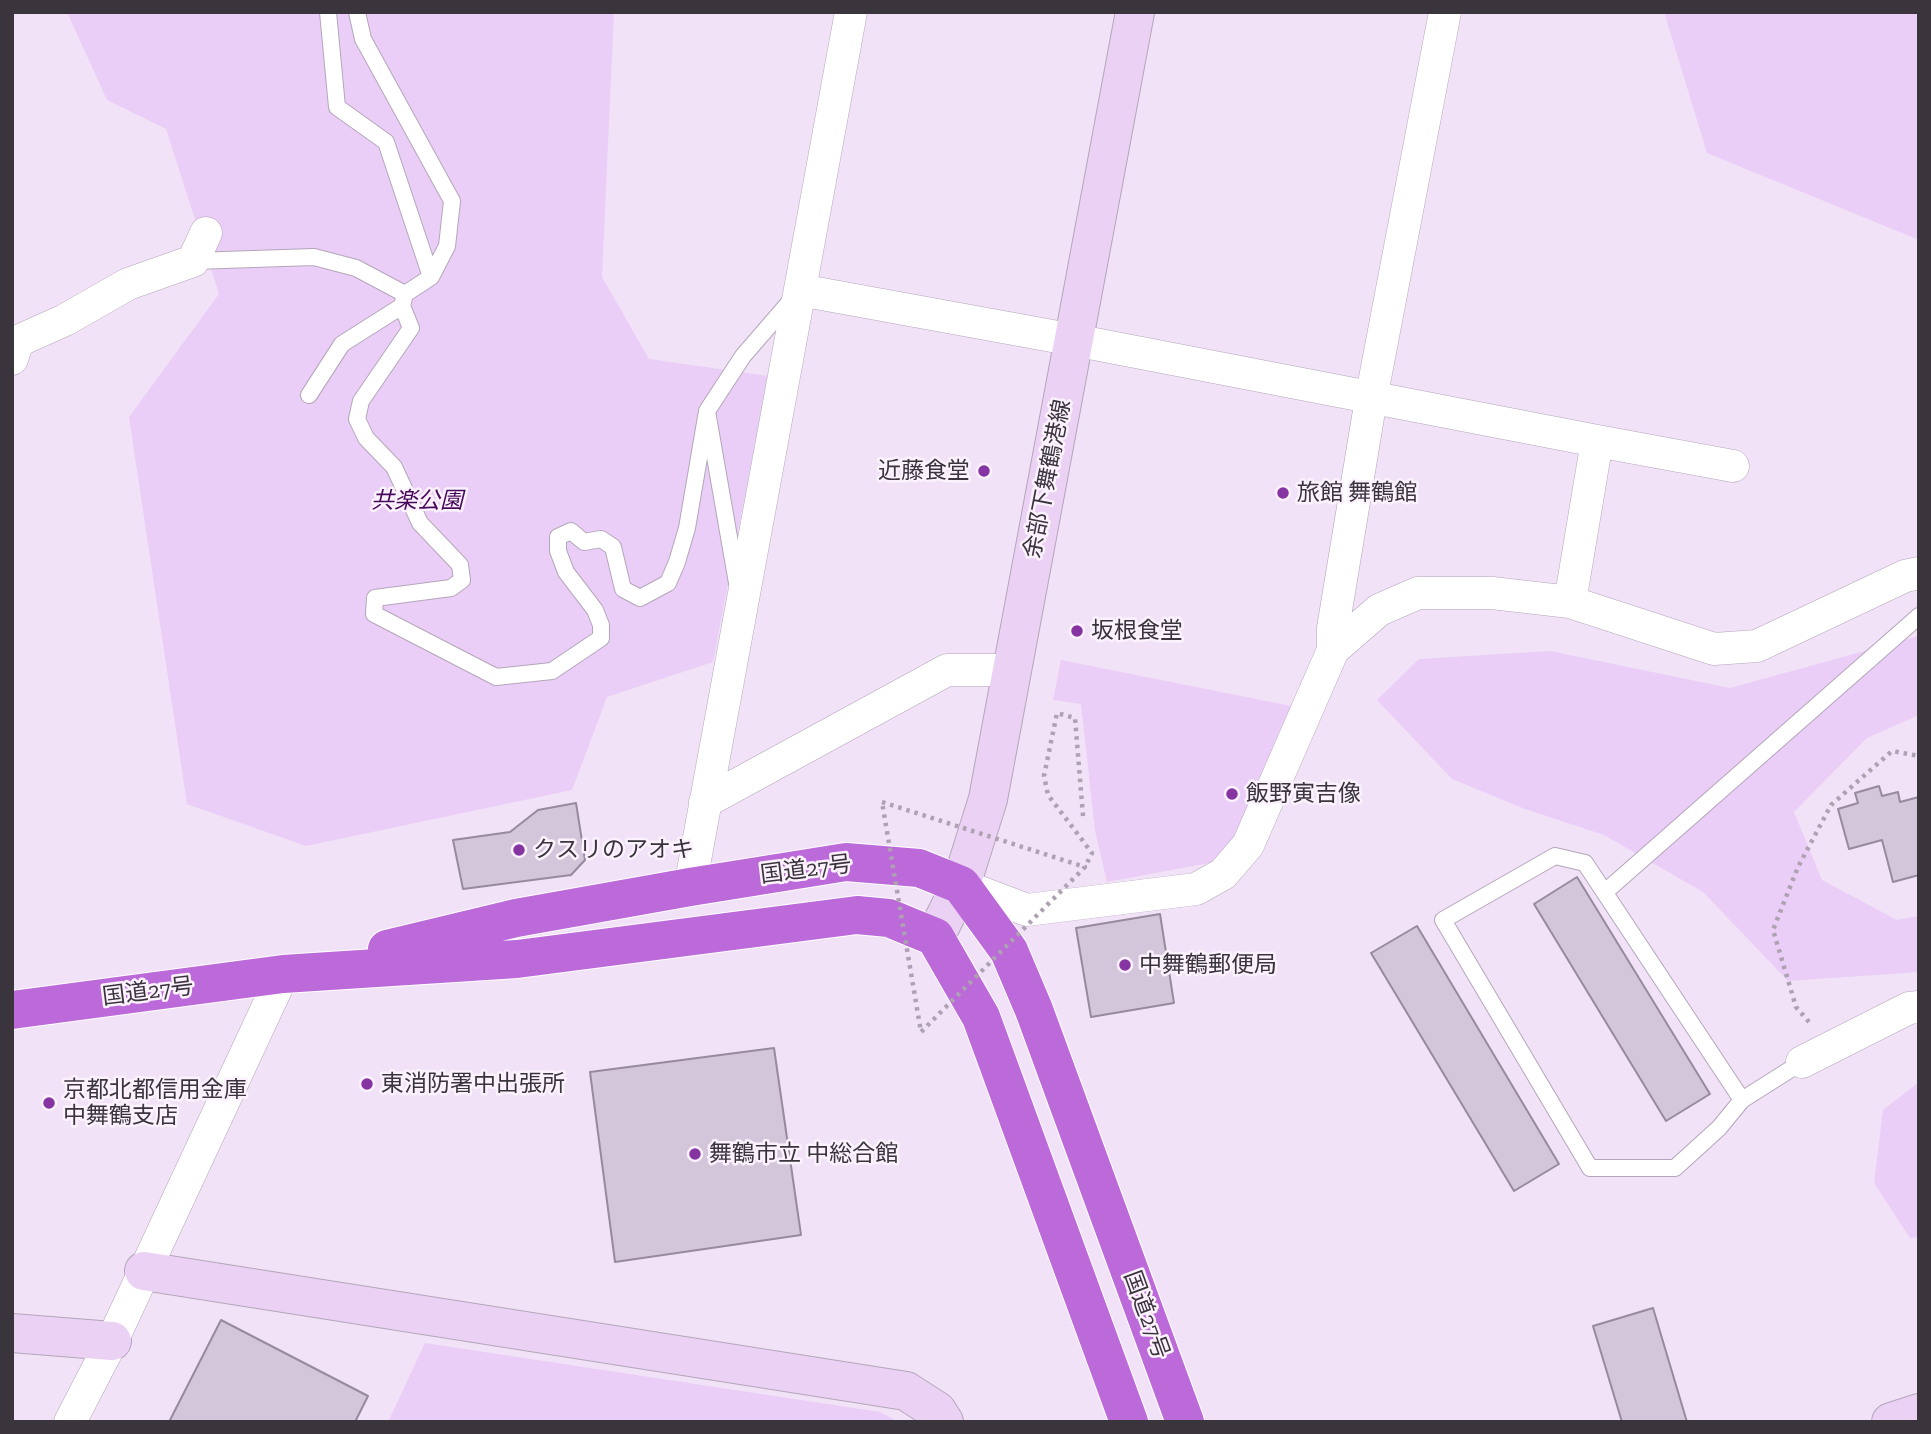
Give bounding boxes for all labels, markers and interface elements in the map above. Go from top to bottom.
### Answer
street label: 余部下舞鶴港線 [1019,397,1077,561]
place label: 近藤食堂 [878,457,970,485]
marker: 近藤食堂 [976,463,992,479]
place label: 旅館 舞鶴館 [1297,479,1417,507]
marker: 旅館 舞鶴館 [1275,485,1291,501]
park label: 共楽公園 [371,487,463,515]
place label: 坂根食堂 [1091,617,1183,645]
marker: 坂根食堂 [1069,623,1085,639]
place label: 飯野寅吉像 [1246,780,1361,808]
marker: 飯野寅吉像 [1224,786,1240,802]
place label: クスリのアオキ [533,836,694,864]
marker: クスリのアオキ [511,842,527,858]
street label: 国道27号 [759,851,853,889]
place label: 中舞鶴郵便局 [1139,951,1277,979]
marker: 中舞鶴郵便局 [1117,957,1133,973]
street label: 国道27号 [101,973,195,1011]
place label: 東消防署中出張所 [381,1070,565,1098]
place label: 京都北都信用金庫 中舞鶴支店 [63,1076,247,1130]
marker: 東消防署中出張所 [359,1076,375,1092]
marker: 京都北都信用金庫 中舞鶴支店 [41,1095,57,1111]
place label: 舞鶴市立 中総合館 [709,1140,898,1168]
marker: 舞鶴市立 中総合館 [687,1146,703,1162]
street label: 国道27号 [1117,1267,1175,1363]

